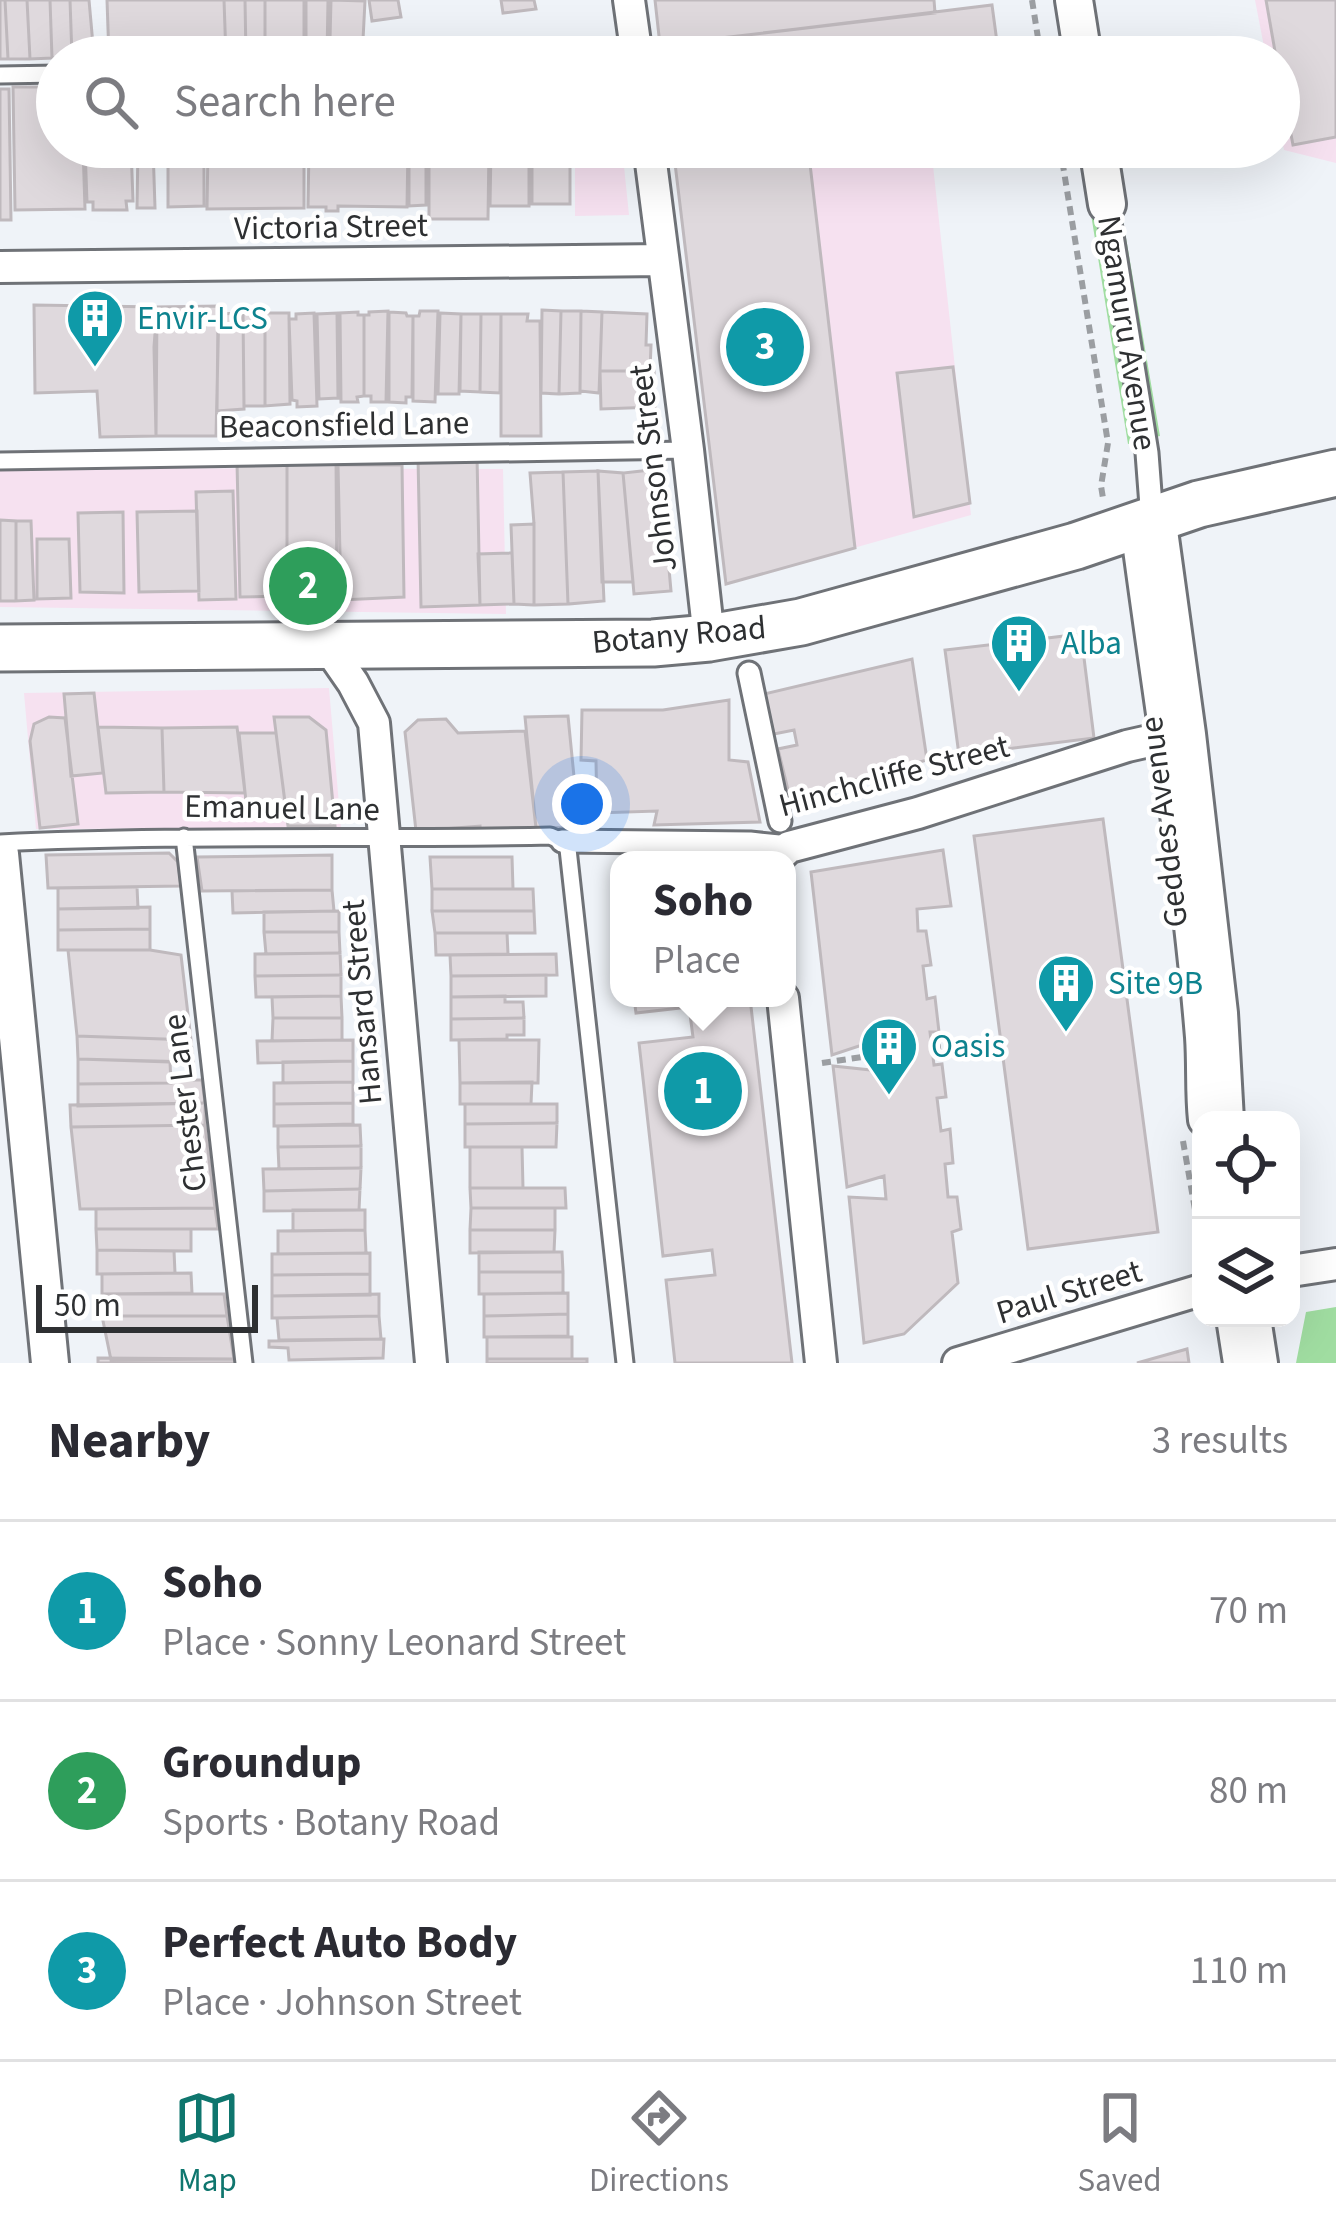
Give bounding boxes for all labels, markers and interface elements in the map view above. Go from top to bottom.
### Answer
search box [36,36,1300,168]
icon: search [78,69,144,135]
text: Search here [174,70,396,134]
street label: Victoria Street [234,202,428,252]
street label: Ngamuru Avenue [1085,212,1169,454]
building icon: Envir-LCS [64,287,126,369]
place label: Envir-LCS [137,295,268,342]
pin: 3 [726,302,804,392]
street label: Johnson Street [617,362,689,574]
street label: Beaconsfield Lane [218,399,470,451]
pin: 2 [269,541,347,631]
street label: Botany Road [590,604,768,666]
building icon: Alba [988,612,1050,694]
place label: Alba [1061,620,1122,667]
street label: Geddes Avenue [1128,714,1200,930]
street label: Hinchcliffe Street [774,723,1014,829]
your location [552,774,612,834]
street label: Emanuel Lane [184,783,380,833]
popup [610,851,796,1007]
text: Soho [653,869,753,933]
street label: Hansard Street [330,898,394,1106]
text: Place [653,933,741,989]
building icon: Site 9B [1035,952,1097,1034]
place label: Site 9B [1108,960,1203,1007]
street label: Chester Lane [151,1012,219,1194]
building icon: Oasis [858,1015,920,1097]
place label: Oasis [931,1023,1005,1070]
pin: 1 [664,1046,742,1136]
map controls [1192,1111,1300,1327]
button: locate [1192,1111,1300,1219]
button: layers [1192,1219,1300,1327]
street label: Paul Street [991,1248,1147,1336]
scale bar [36,1279,258,1332]
text: 50 m [54,1282,121,1329]
text: Nearby [48,1405,210,1477]
text: 3 results [1152,1413,1288,1469]
text: Soho [162,1551,263,1615]
text: 1 [77,1583,97,1639]
text: 70 m [1209,1583,1288,1639]
text: Place · Sonny Leonard Street [162,1615,626,1671]
text: Groundup [162,1731,362,1795]
text: 2 [77,1763,97,1819]
text: 80 m [1209,1763,1288,1819]
text: Sports · Botany Road [162,1795,500,1851]
text: Perfect Auto Body [162,1911,517,1975]
text: 3 [77,1943,97,1999]
text: 110 m [1190,1943,1288,1999]
text: Place · Johnson Street [162,1975,522,2031]
tab: Map [174,2085,240,2204]
tab: Directions [589,2085,729,2204]
tab: Saved [1077,2085,1162,2204]

